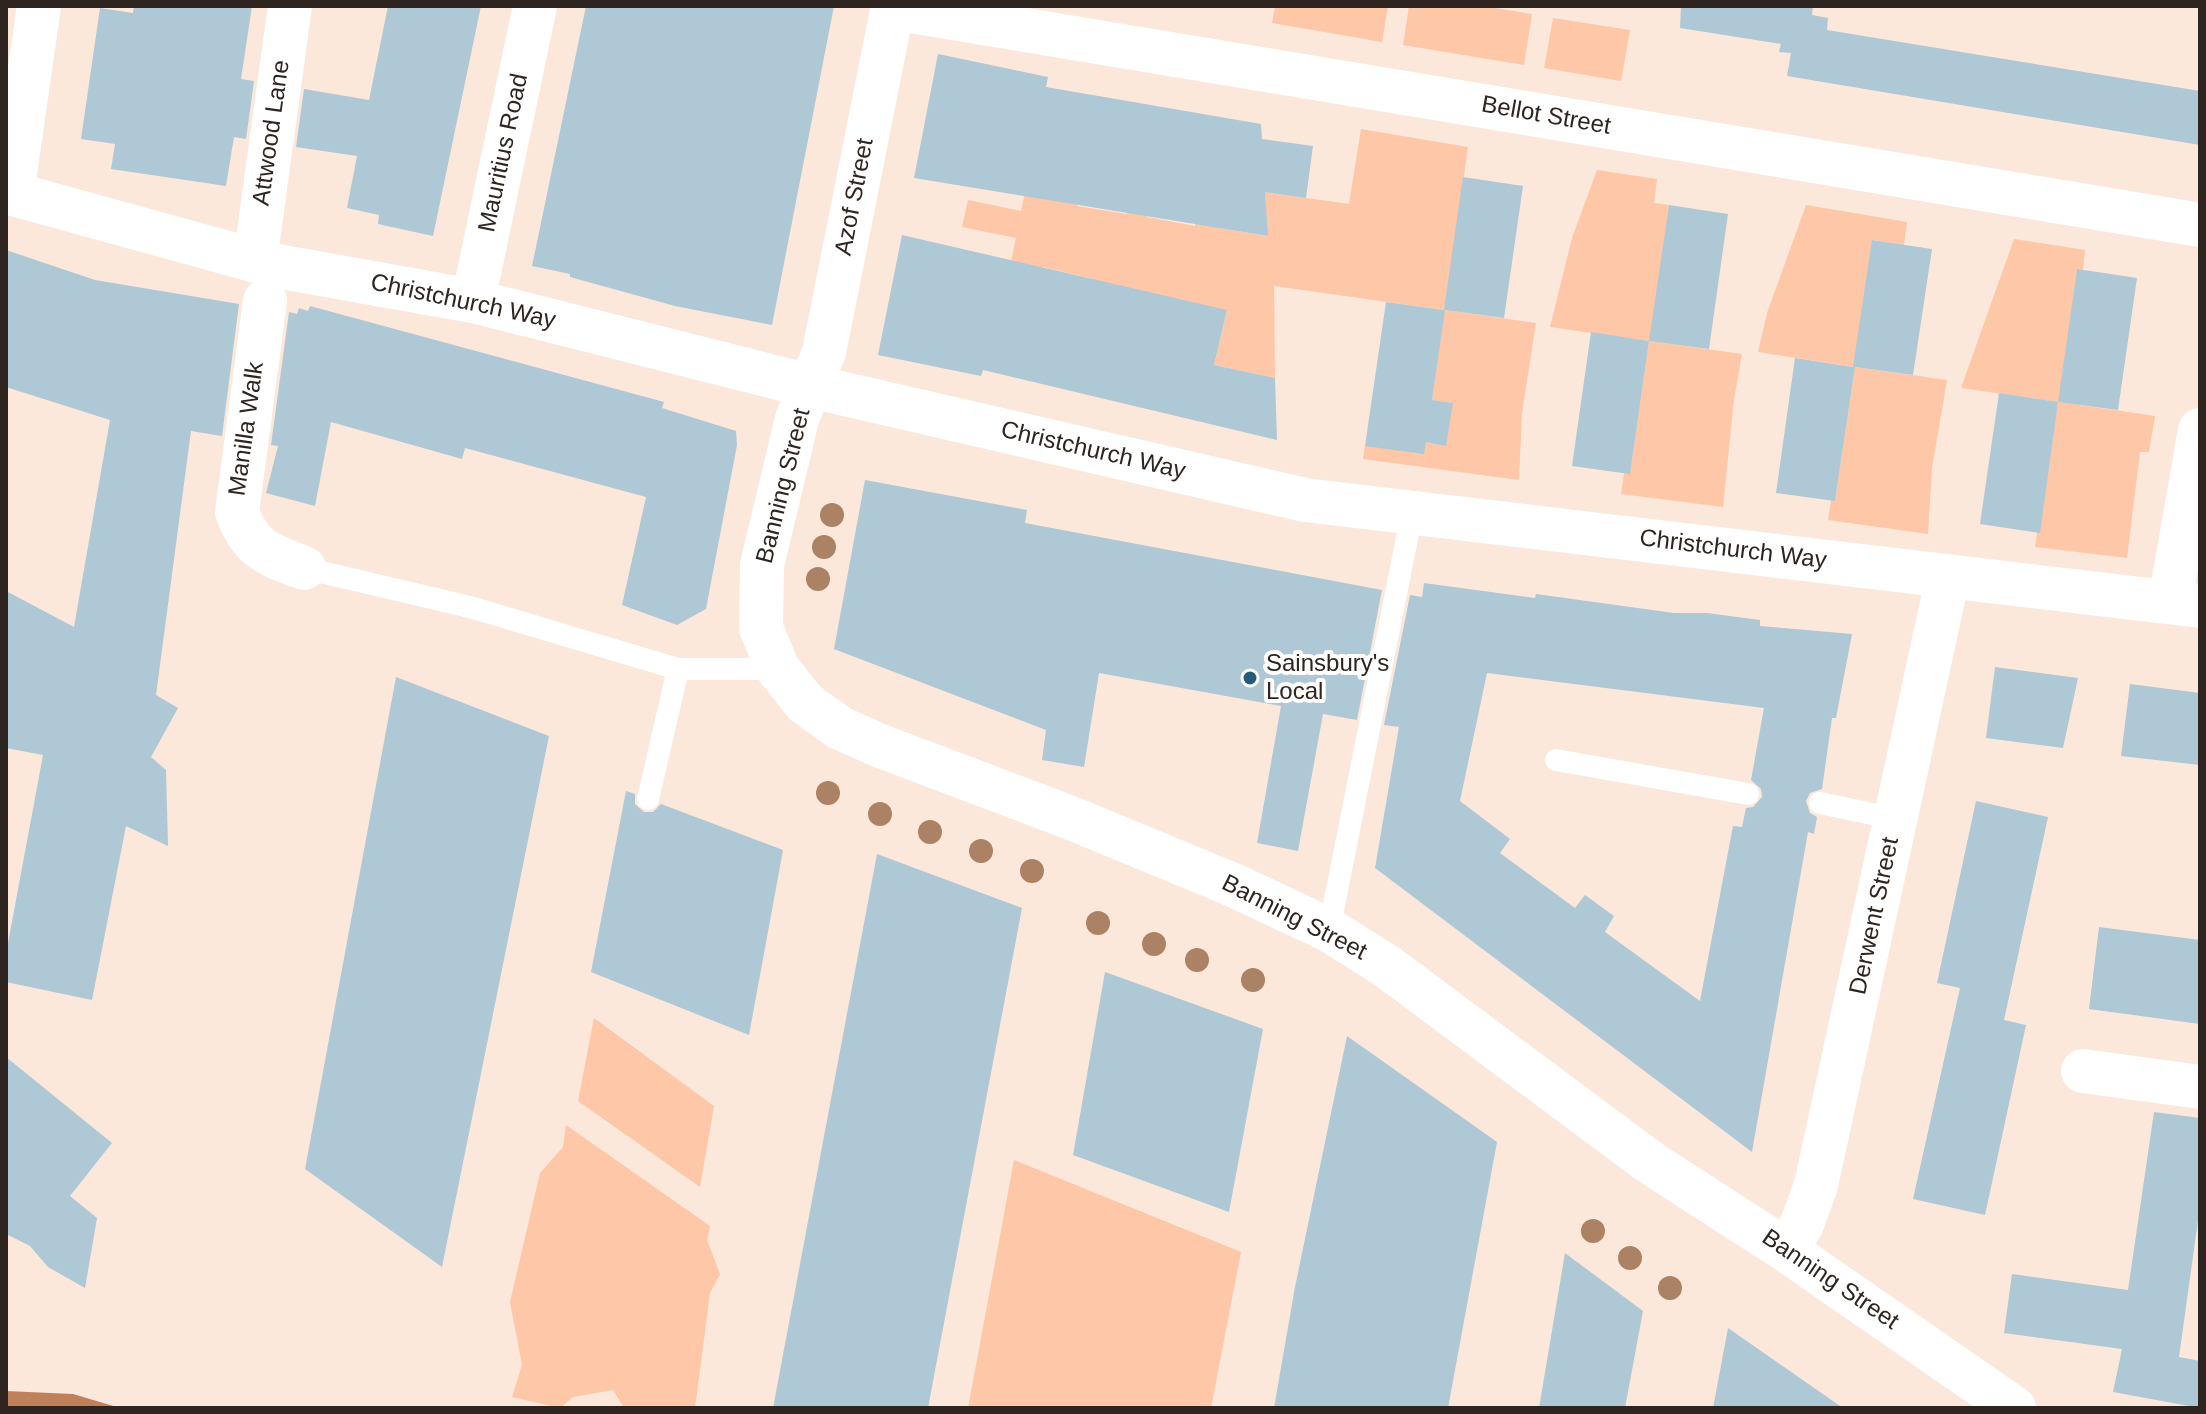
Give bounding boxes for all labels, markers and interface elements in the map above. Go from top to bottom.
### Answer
street label: Attwood Lane [248,58,296,208]
street label: Mauritius Road [473,71,535,235]
street label: Bellot Street [1479,90,1613,142]
street label: Azof Street [830,136,880,258]
street label: Christchurch Way [368,268,558,336]
street label: Manilla Walk [223,360,271,498]
street label: Banning Street [751,405,817,567]
street label: Christchurch Way [998,416,1188,486]
street label: Christchurch Way [1638,524,1828,576]
place label: Sainsbury's Local [1266,650,1389,706]
marker: Sainsbury's Local [1241,669,1259,687]
street label: Derwent Street [1844,835,1906,997]
street label: Banning Street [1217,869,1371,967]
street label: Banning Street [1756,1224,1904,1336]

